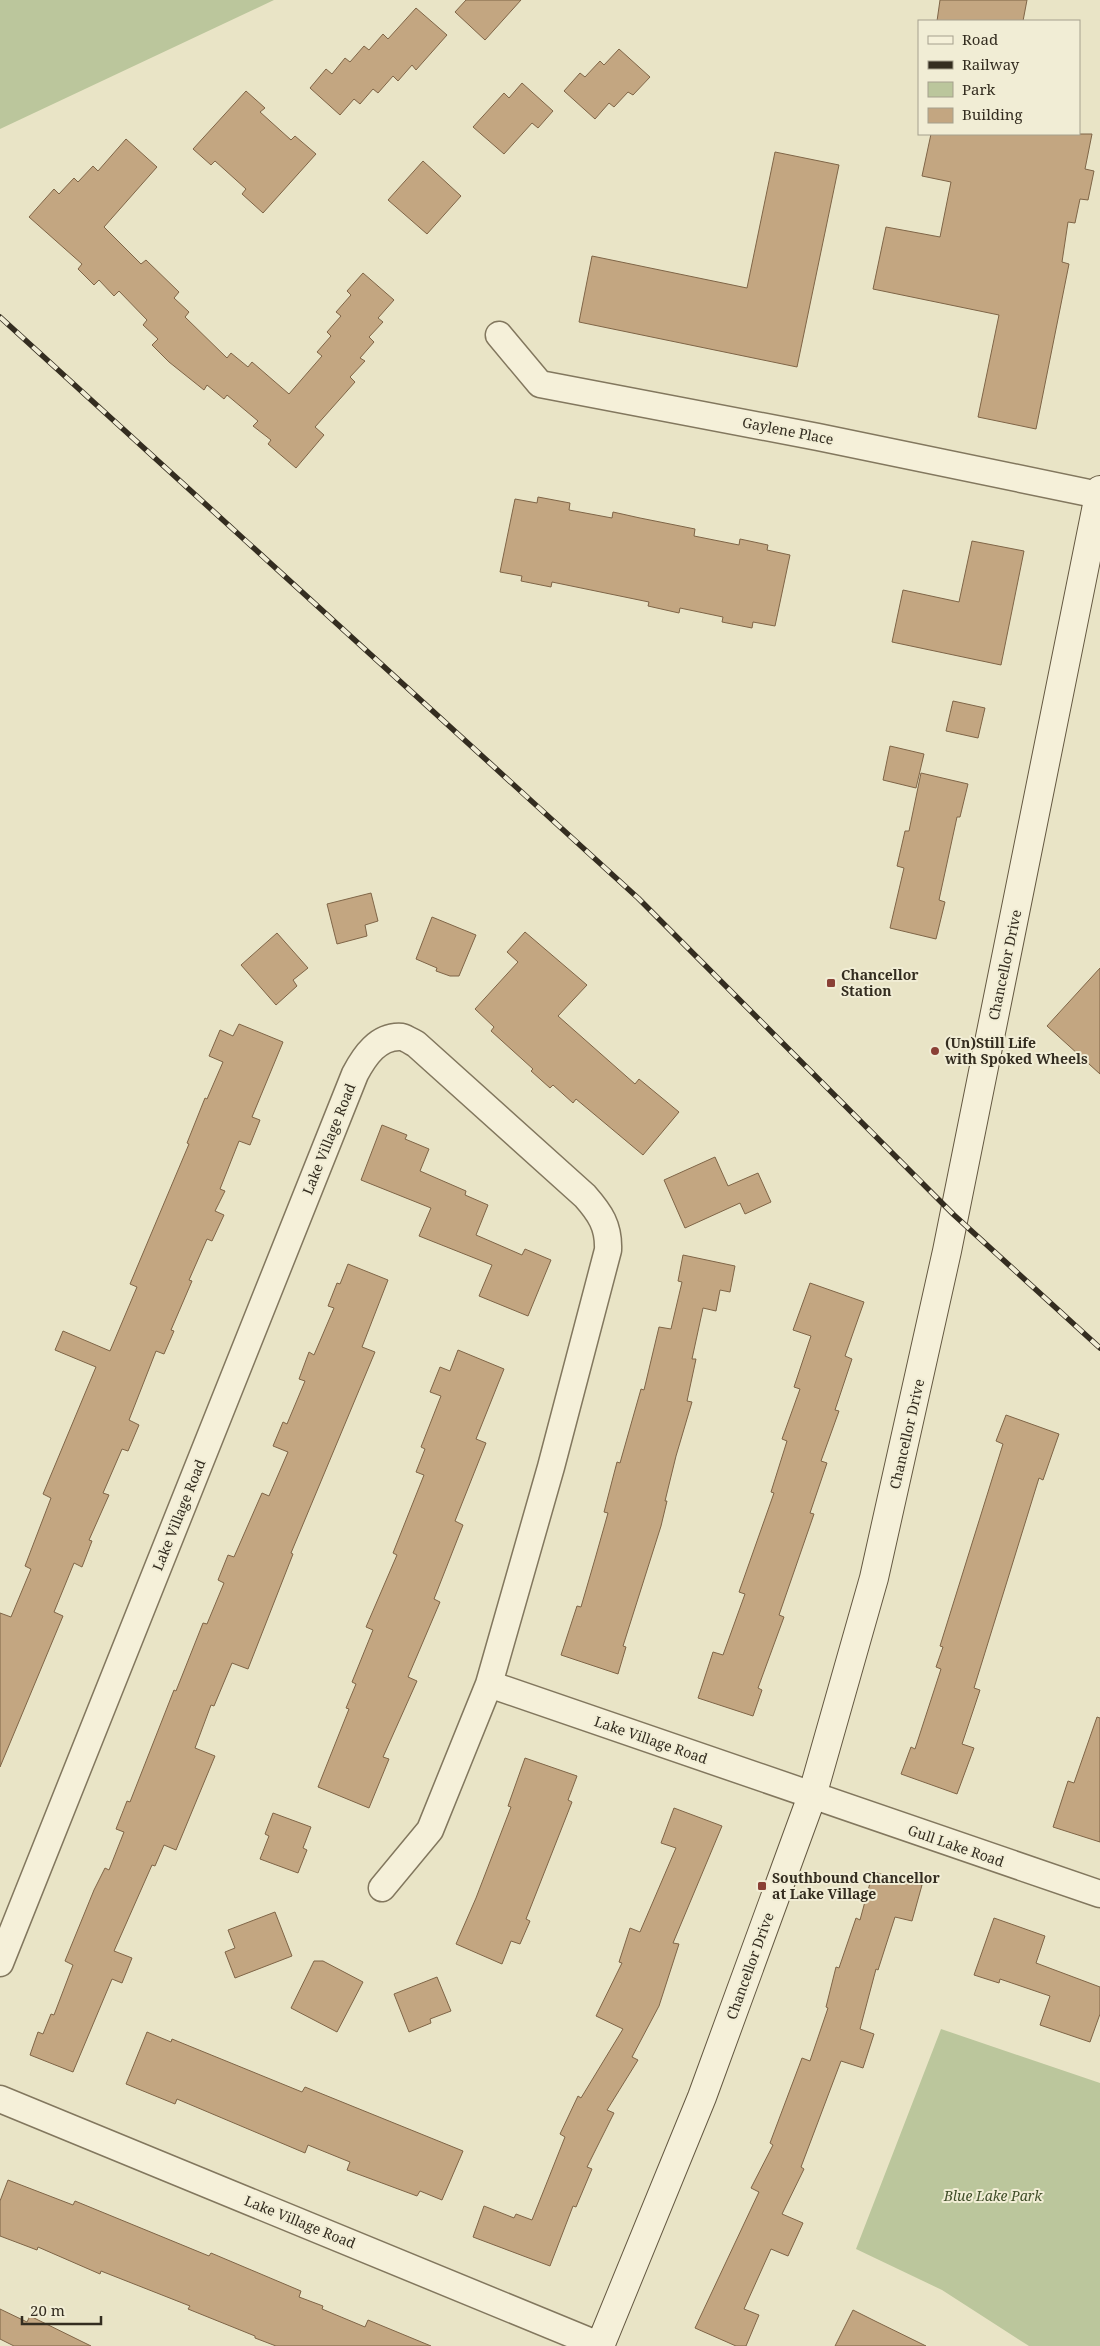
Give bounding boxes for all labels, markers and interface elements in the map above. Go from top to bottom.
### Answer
legend [918,20,1080,135]
text: Road [962,29,998,49]
text: Railway [962,54,1020,74]
text: Park [962,79,996,99]
text: Building [962,104,1023,124]
street label: Gaylene Place [741,412,835,449]
street label: Chancellor Drive [984,908,1026,1022]
place label: Chancellor Station [841,965,919,1000]
marker: Chancellor Station [825,977,837,989]
place label: (Un)Still Life with Spoked Wheels [944,1033,1088,1068]
marker: (Un)Still Life with Spoked Wheels [929,1045,941,1057]
street label: Lake Village Road [298,1080,360,1197]
street label: Chancellor Drive [885,1377,928,1491]
street label: Lake Village Road [148,1456,210,1573]
street label: Lake Village Road [592,1711,711,1768]
street label: Gull Lake Road [906,1820,1007,1871]
place label: Southbound Chancellor at Lake Village [772,1868,940,1903]
marker: Southbound Chancellor at Lake Village [756,1880,768,1892]
street label: Chancellor Drive [721,1910,778,2022]
park label: Blue Lake Park [943,2186,1043,2205]
street label: Lake Village Road [242,2191,359,2253]
scale bar [22,2294,101,2326]
text: 20 m [30,2300,65,2320]

